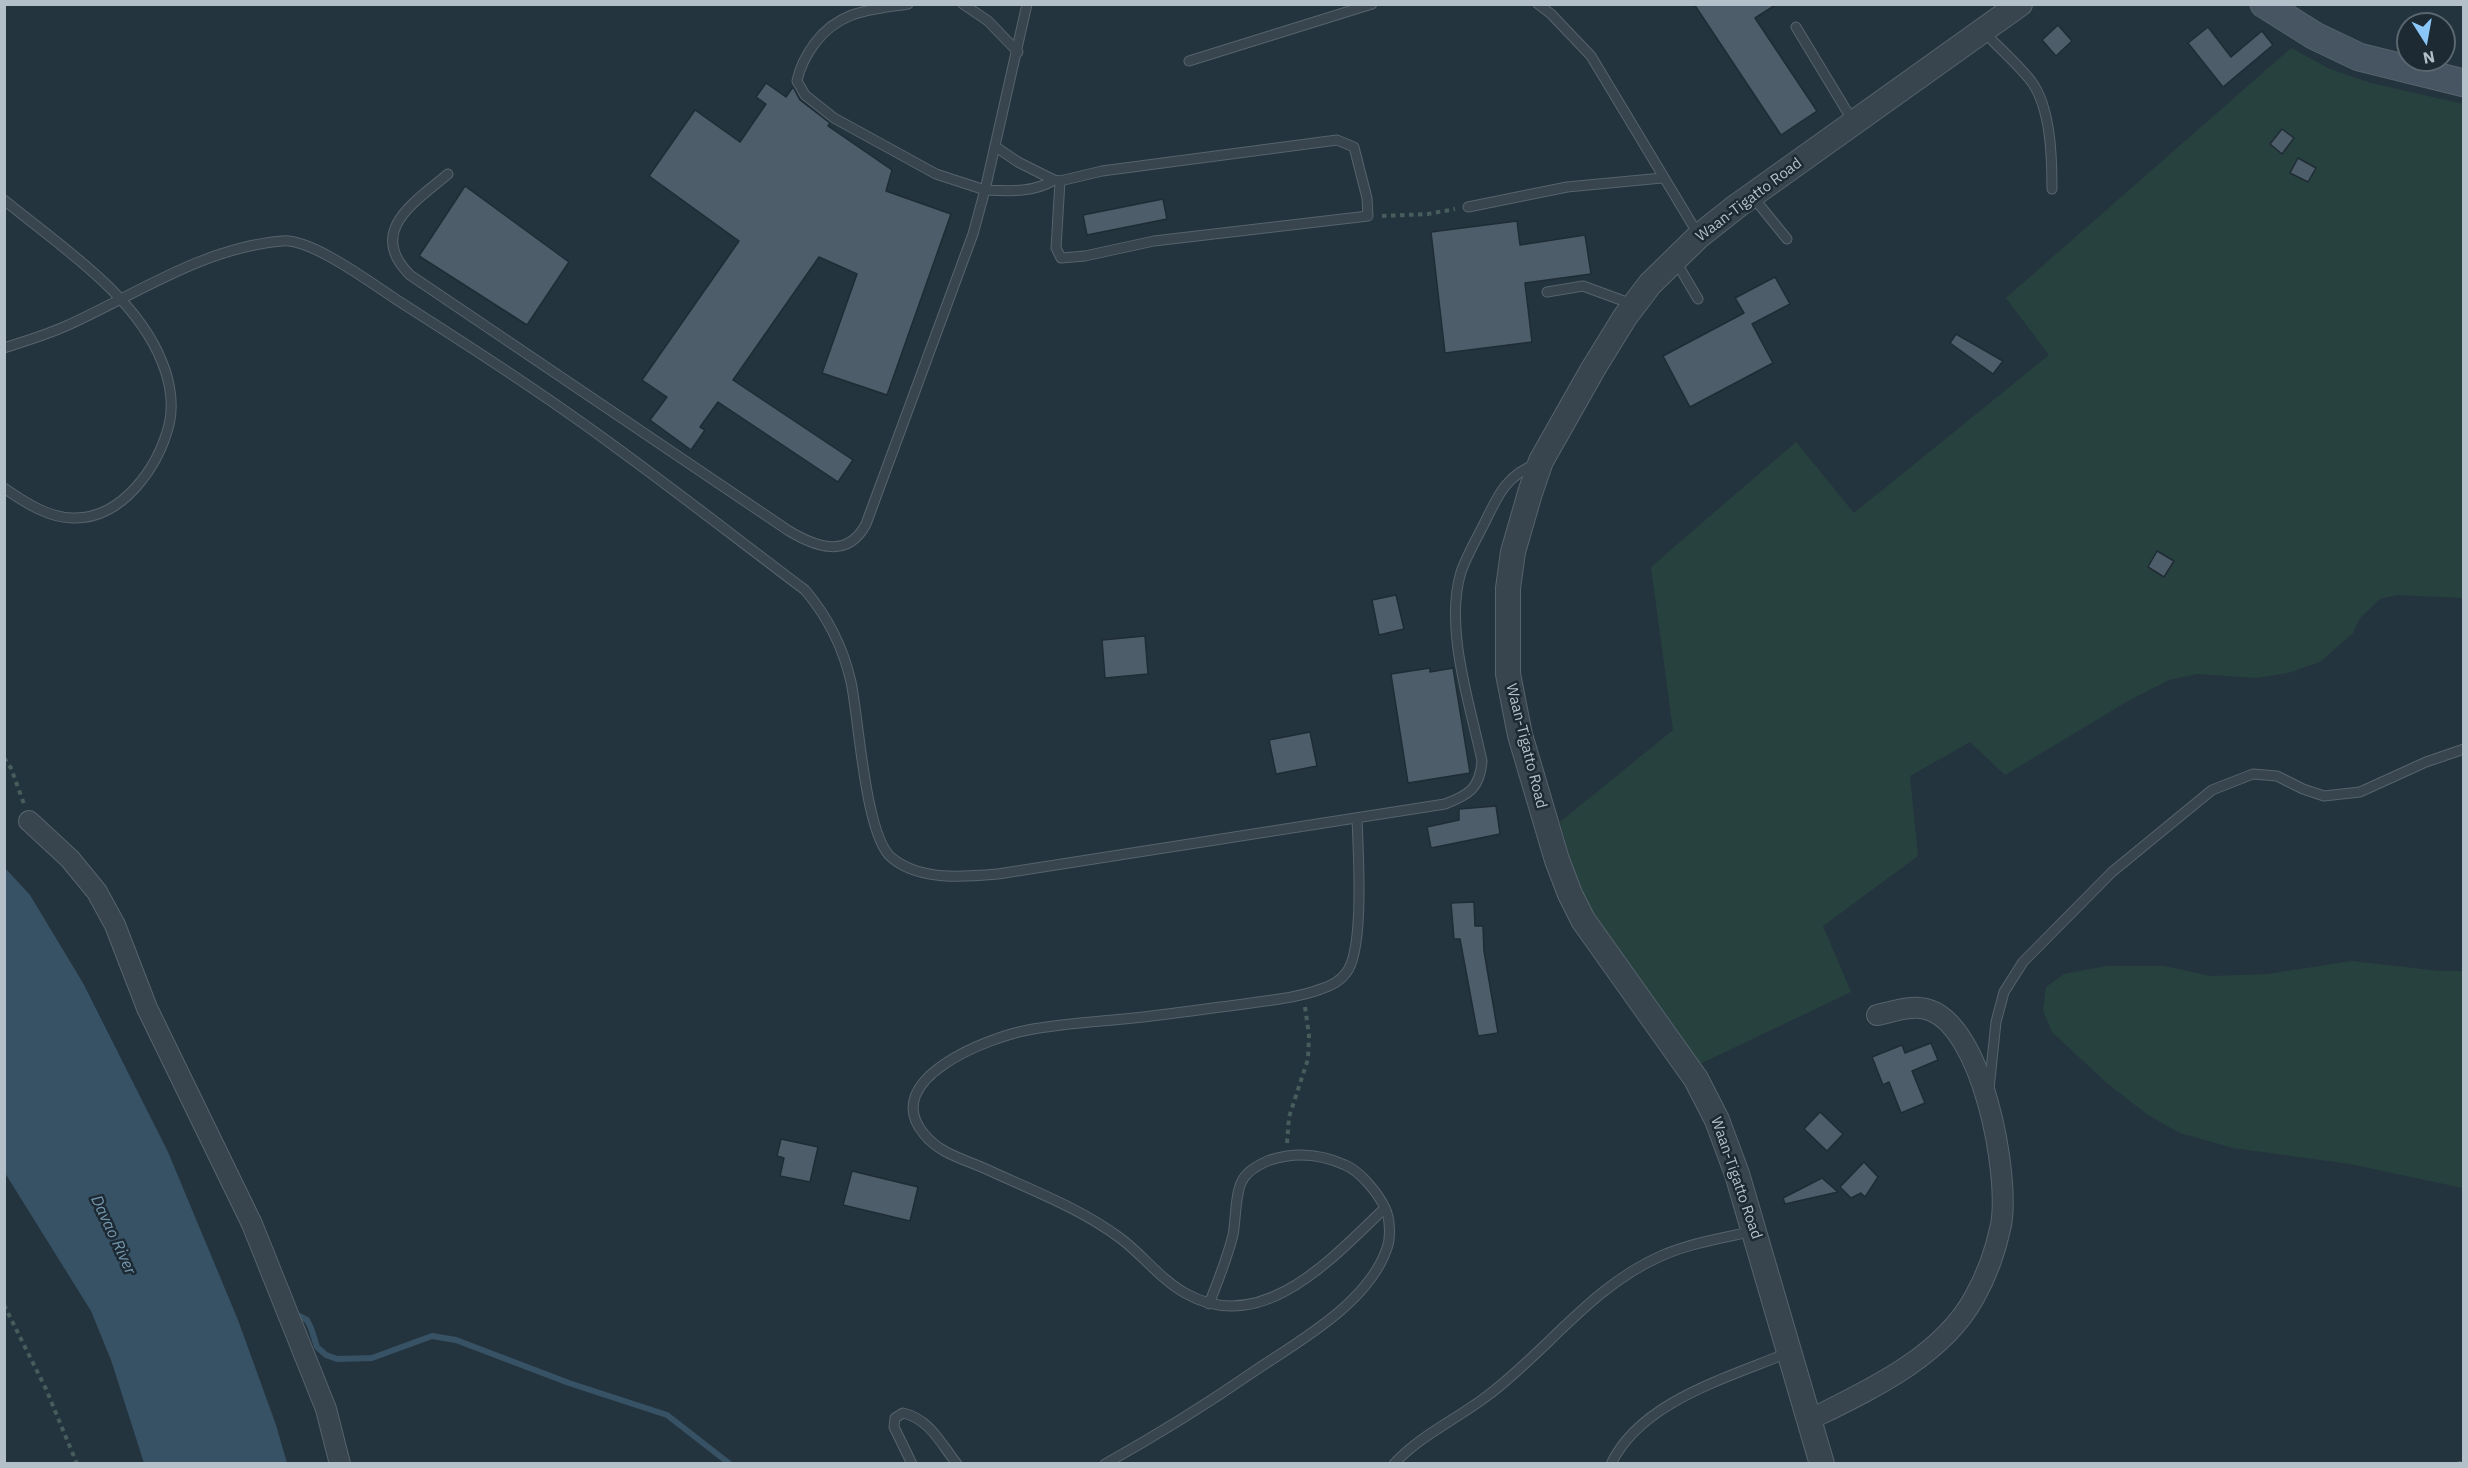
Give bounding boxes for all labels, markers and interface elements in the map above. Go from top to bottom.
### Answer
north arrow [2396,12,2456,72]
text: N [2421,47,2437,69]
street label: Waan-Tigatto Road [1692,154,1806,246]
street label: Waan-Tigatto Road [1502,682,1550,810]
street label: Waan-Tigatto Road [1707,1115,1765,1241]
water label: Davao River [86,1192,140,1278]

